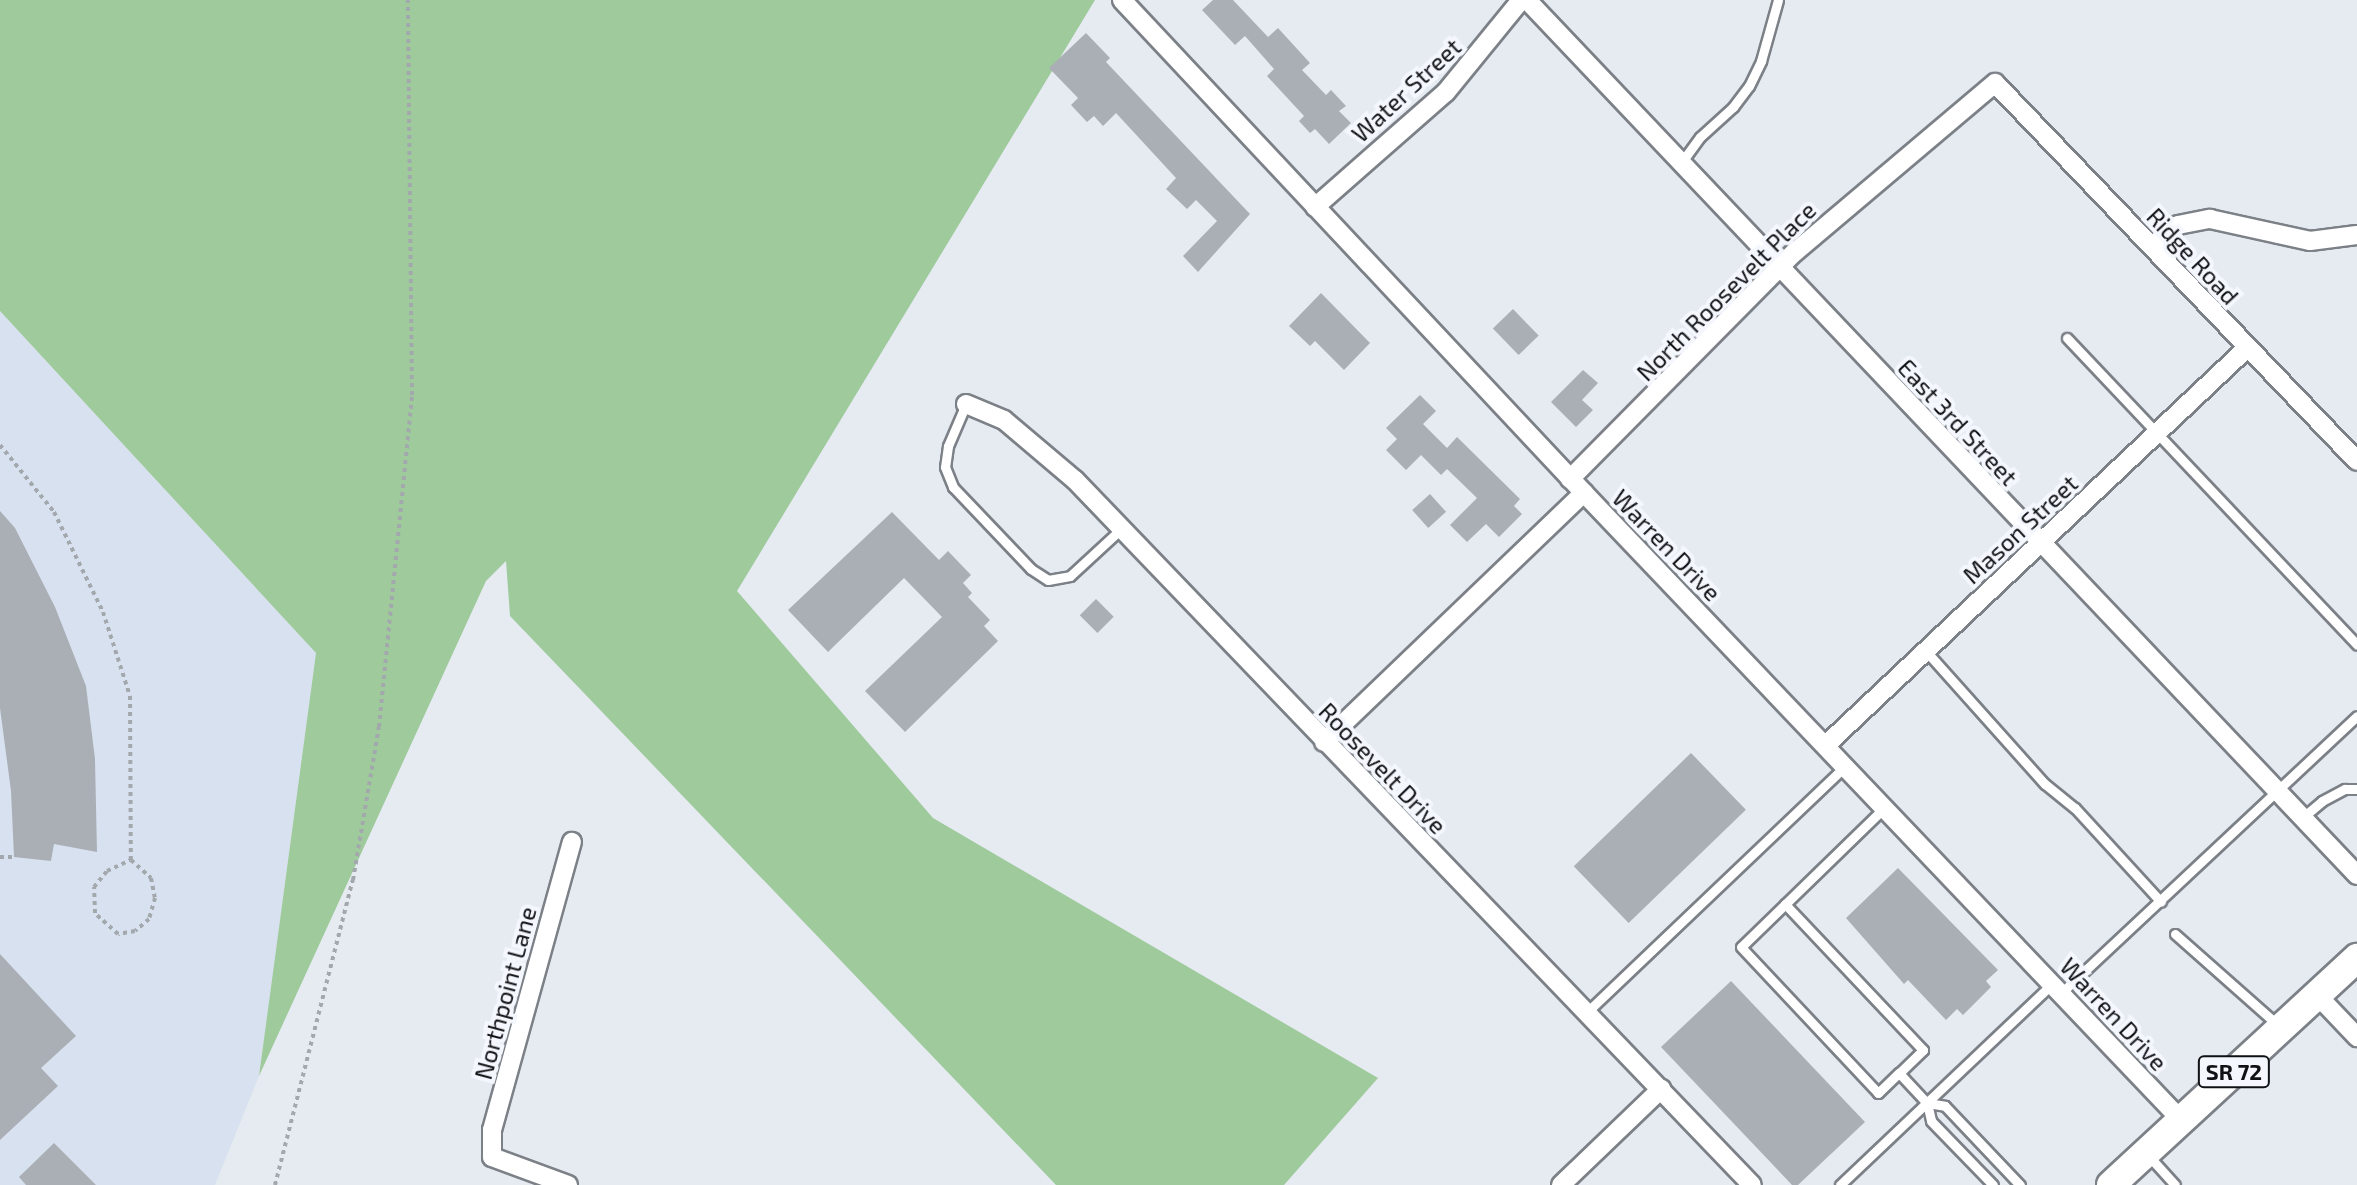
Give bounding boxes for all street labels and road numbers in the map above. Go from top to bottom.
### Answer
street label: Water Street [1345,32,1467,148]
street label: North Roosevelt Place [1630,195,1822,387]
street label: Ridge Road [2141,202,2245,310]
street label: East 3rd Street [1892,353,2024,491]
street label: Mason Street [1957,469,2083,589]
street label: Warren Drive [1607,483,1727,607]
street label: Roosevelt Drive [1313,697,1453,839]
street label: Northpoint Lane [468,904,542,1082]
street label: Warren Drive [2054,952,2174,1076]
road number: SR 72 [2196,1054,2272,1090]

